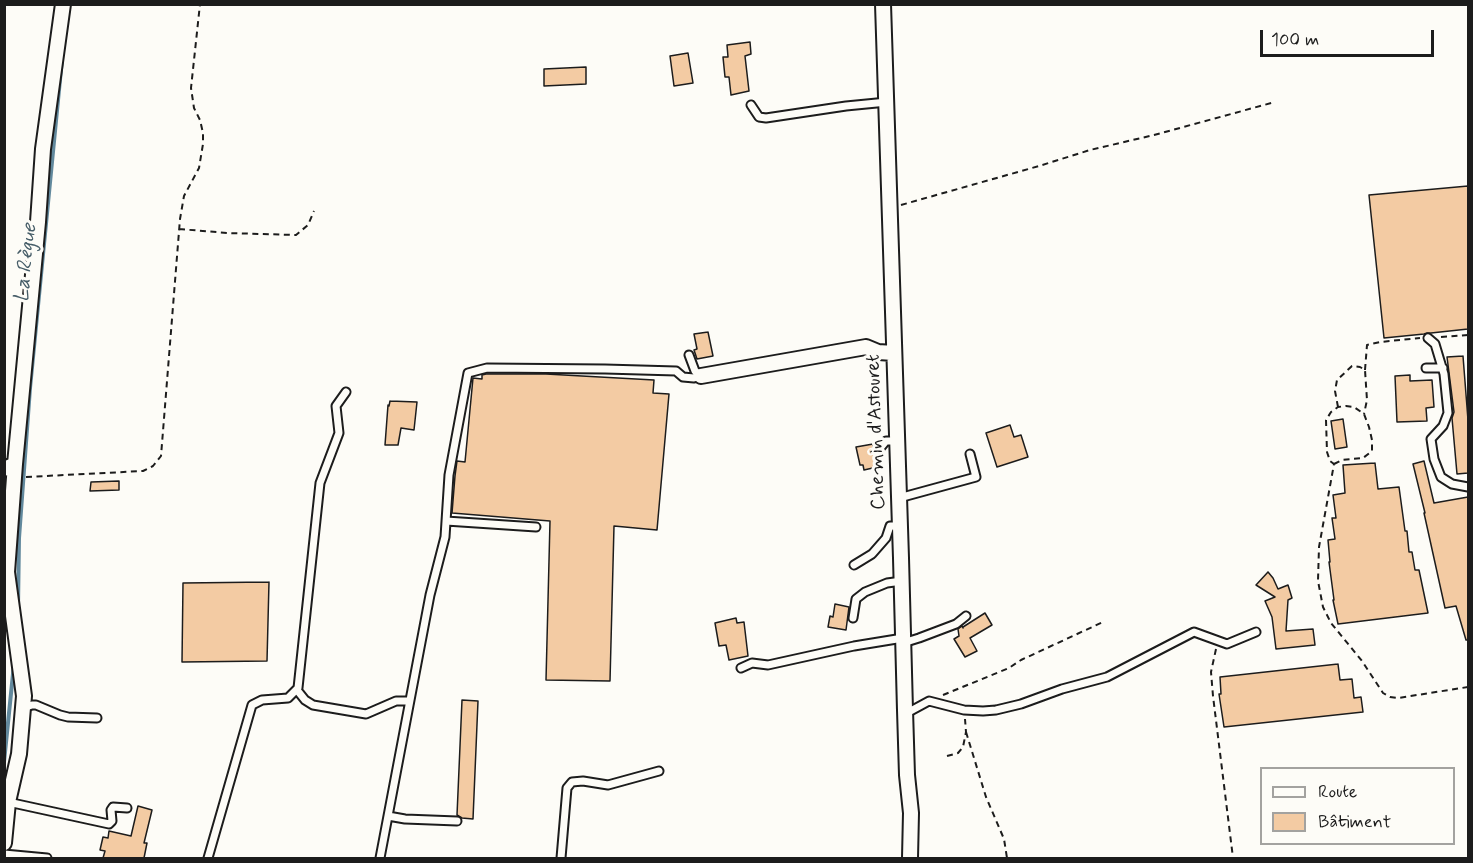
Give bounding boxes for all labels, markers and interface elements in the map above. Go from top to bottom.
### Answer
scale bar [1263,18,1437,56]
text: 100 m [1271,28,1319,52]
water label: La Règue [10,222,44,304]
street label: Chemin d'Astouret [862,354,892,510]
legend [1260,767,1455,845]
text: Route [1318,780,1357,804]
text: Bâtiment [1318,810,1391,834]

